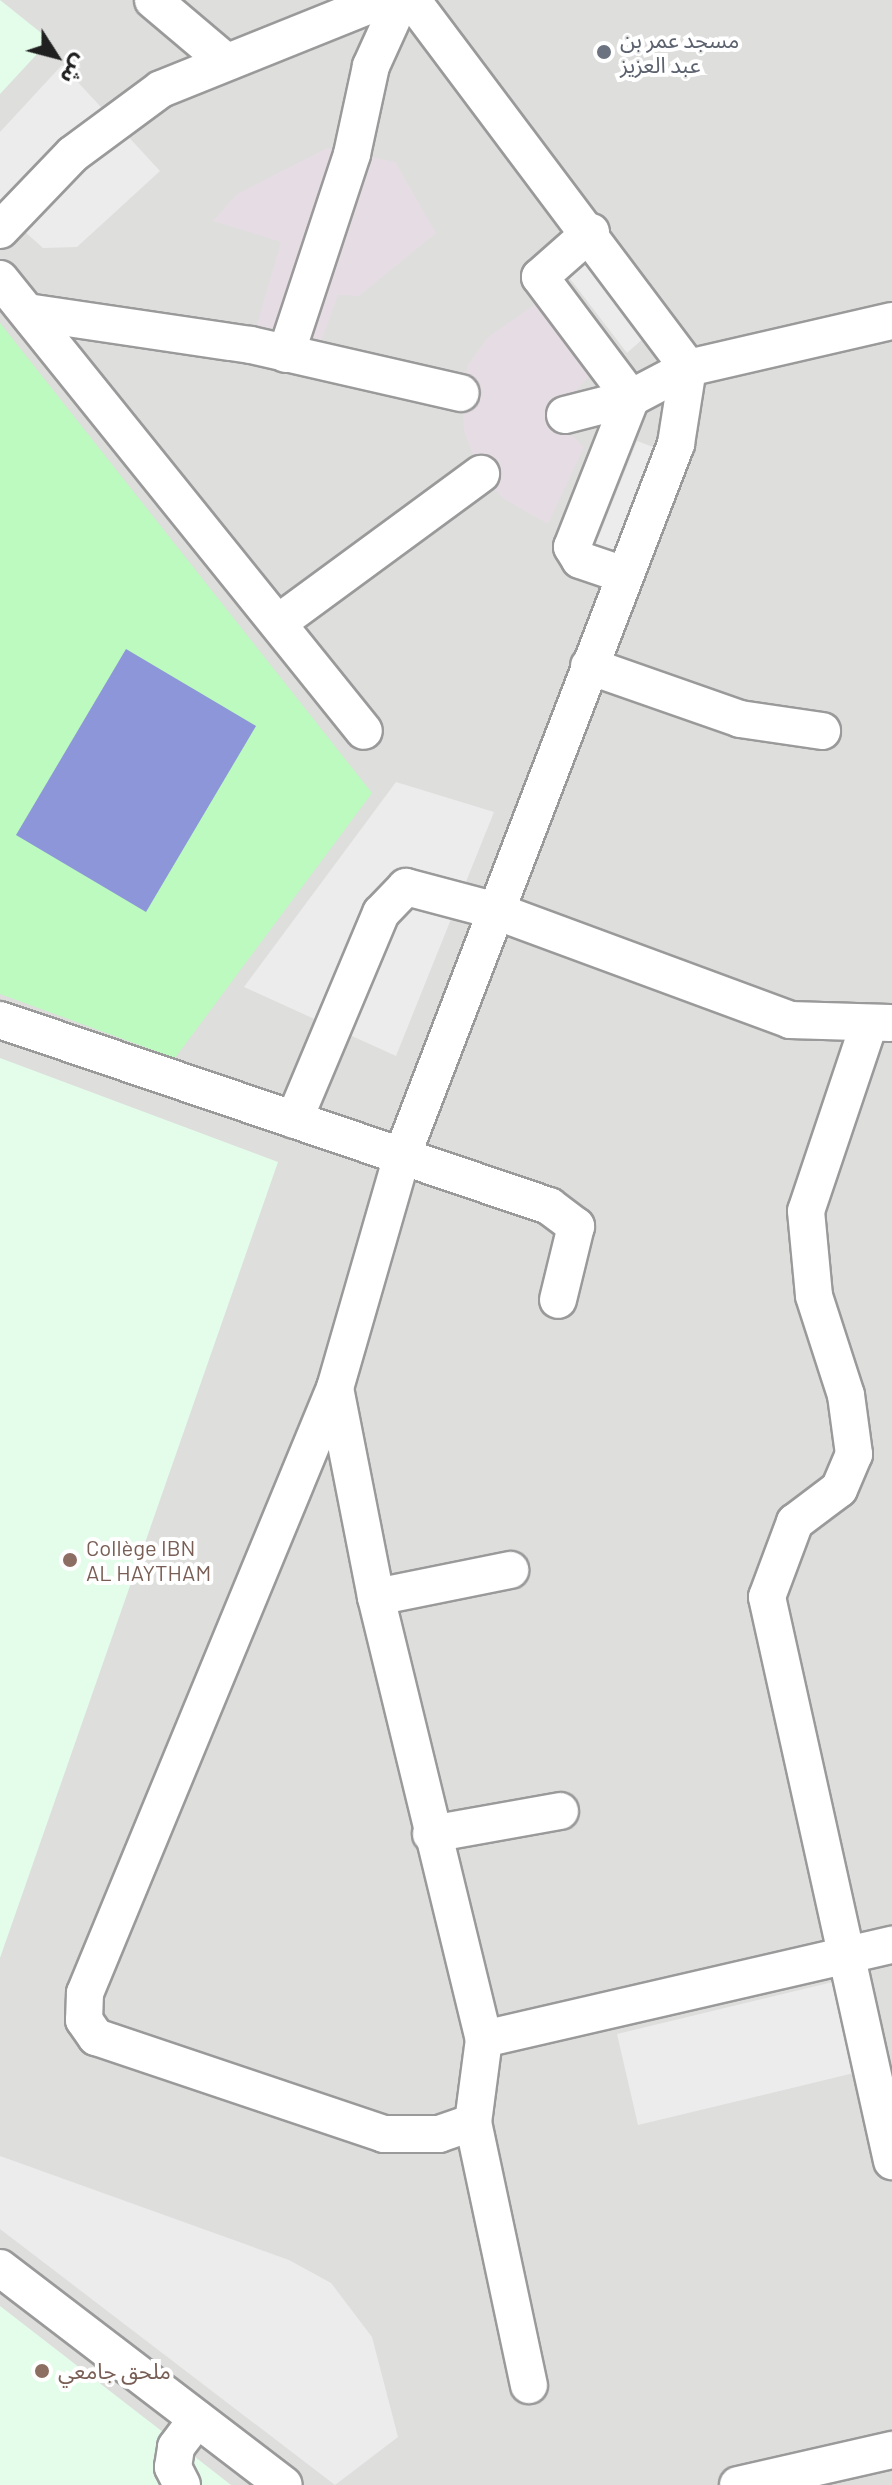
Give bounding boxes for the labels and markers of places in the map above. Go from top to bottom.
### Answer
place label: مسجد عمر بن عبد العزيز [620,26,739,78]
marker: مسجد عمر بن عبد العزيز [595,43,613,61]
place label: Collège IBN AL HAYTHAM [86,1534,211,1586]
marker: Collège IBN AL HAYTHAM [61,1551,79,1569]
place label: ملحق جامعي [58,2358,171,2384]
marker: ملحق جامعي [33,2362,51,2380]

